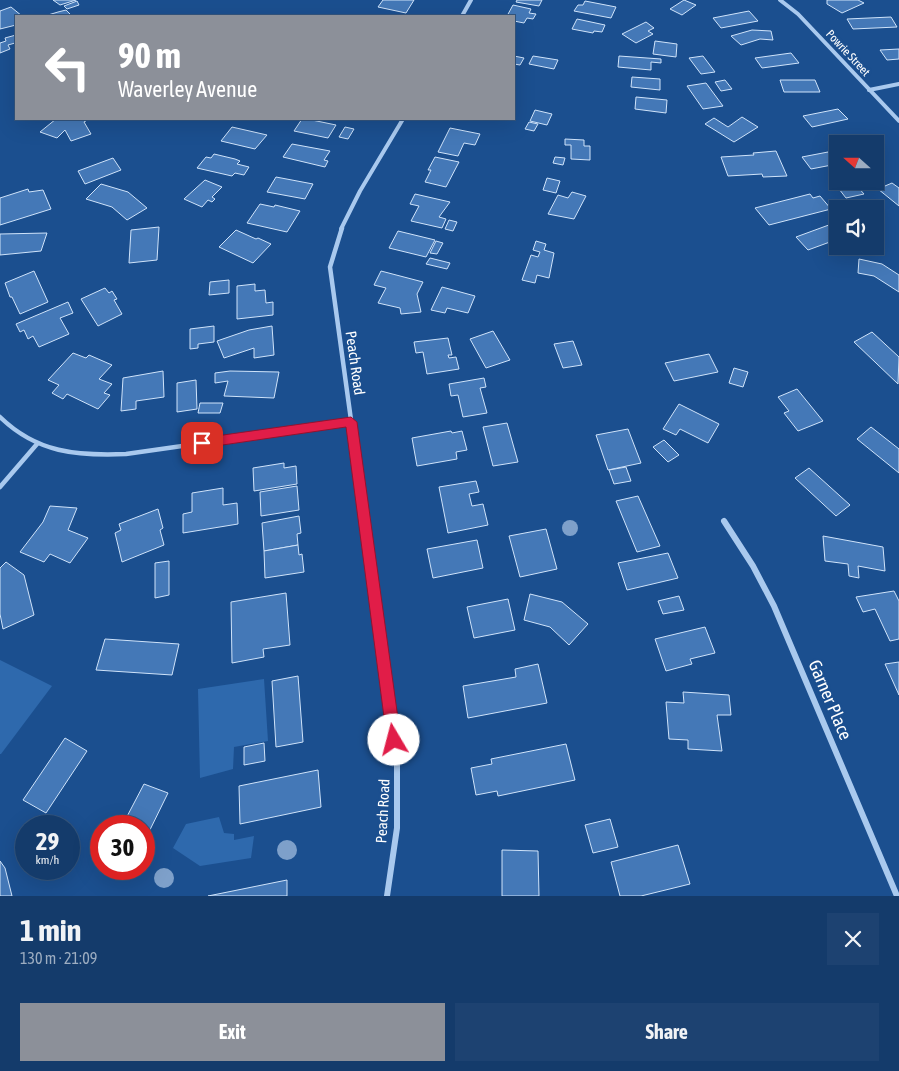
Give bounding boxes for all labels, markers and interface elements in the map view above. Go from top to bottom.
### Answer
street label: Powrie Street [823,27,873,79]
icon: left [35,35,100,100]
text: 90 m [118,35,181,75]
text: Waverley Avenue [118,76,257,102]
north arrow [829,135,884,190]
map controls [829,135,884,255]
button: sound [829,200,884,255]
street label: Peach Road [343,330,368,396]
pin [181,422,223,464]
icon: arrive [188,429,216,457]
street label: Garner Place [804,657,857,743]
position arrow [367,713,419,765]
street label: Peach Road [372,778,393,844]
speed limit sign: 30 [90,815,155,880]
text: 29 [36,827,59,855]
text: km/h [36,853,59,867]
text: 1 min [20,913,81,947]
button: close [827,913,879,965]
text: 130 m · 21:09 [20,949,97,967]
button: Exit [20,1003,445,1061]
button: Share [455,1003,879,1061]

